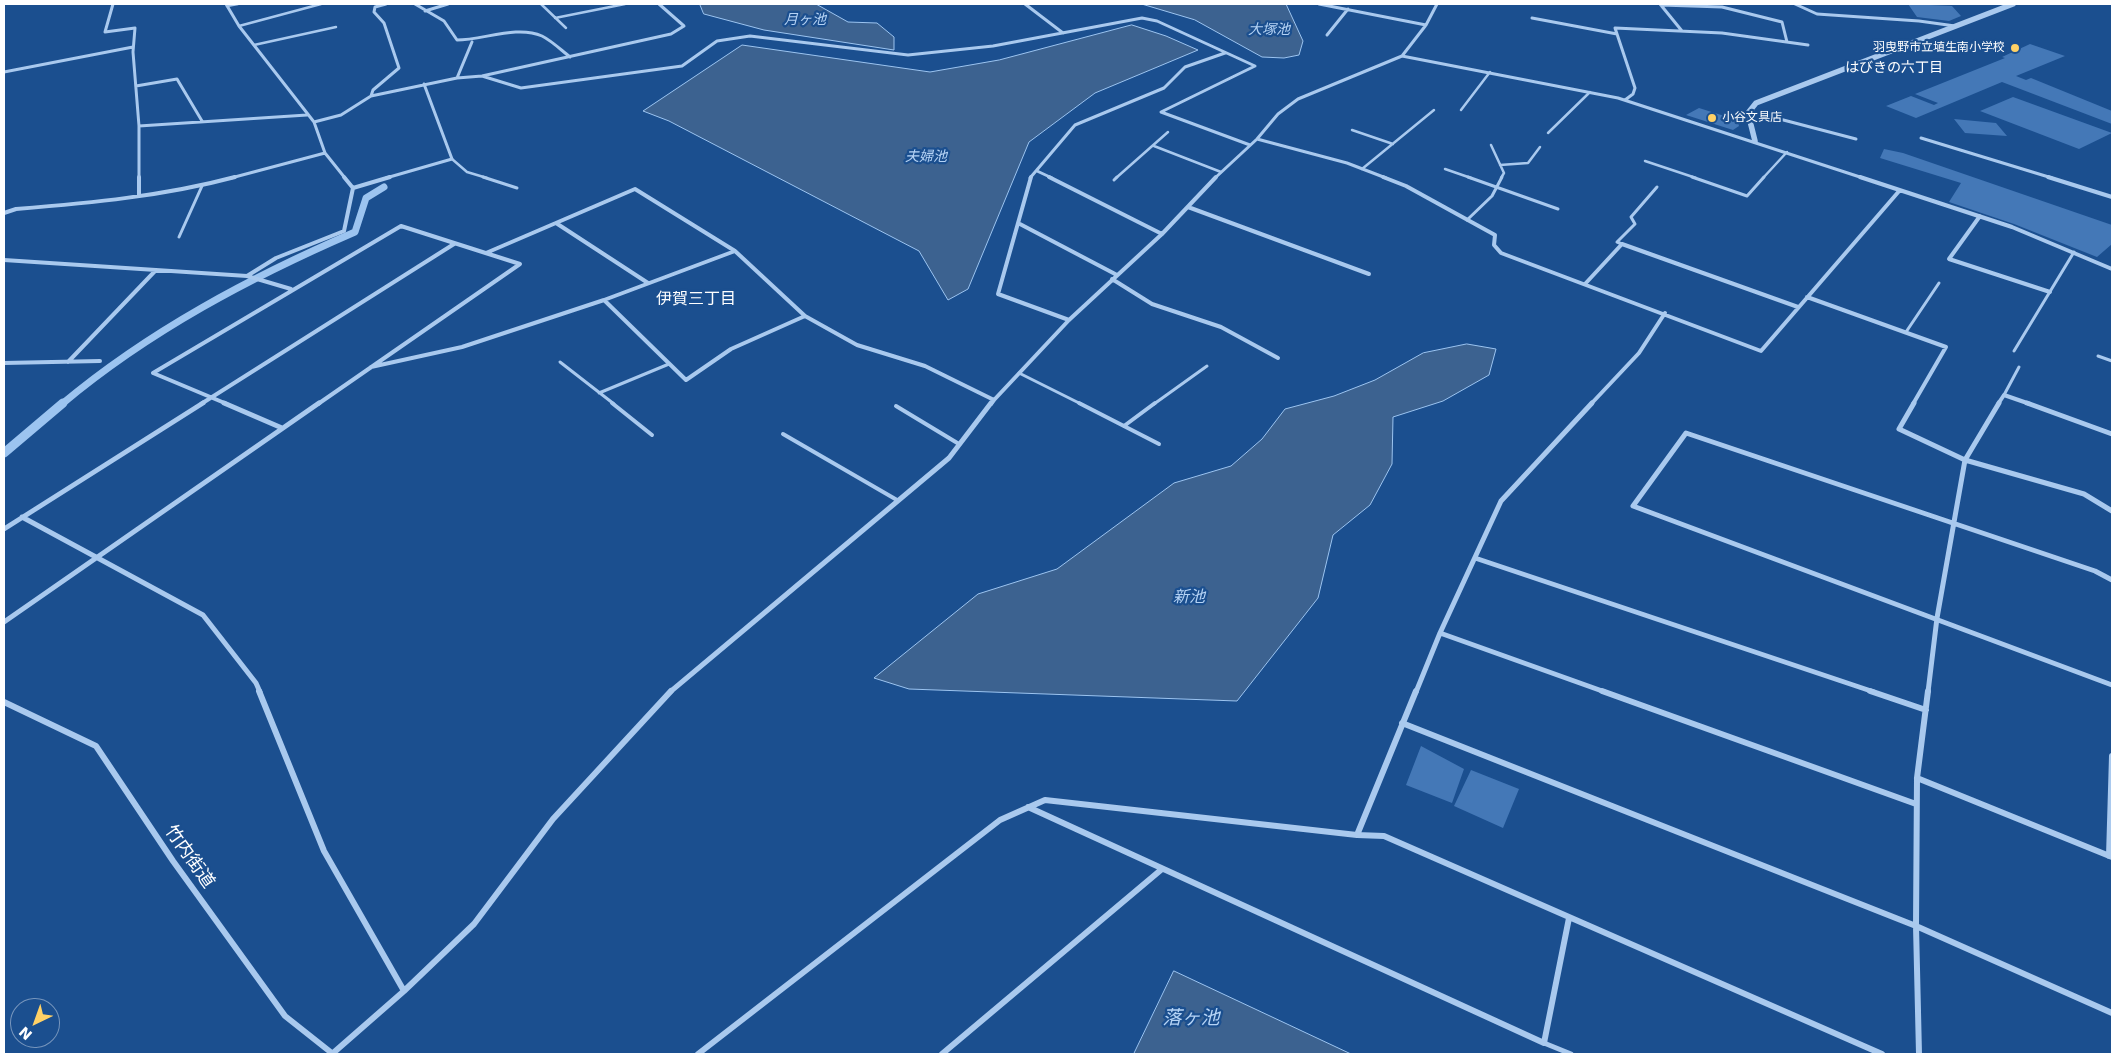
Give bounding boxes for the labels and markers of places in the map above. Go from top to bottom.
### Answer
place label: 羽曳野市立埴生南小学校 [1873,41,2005,55]
marker: 羽曳野市立埴生南小学校 [2009,42,2021,54]
place label: 小谷文具店 [1722,111,1782,125]
marker: 小谷文具店 [1706,112,1718,124]

